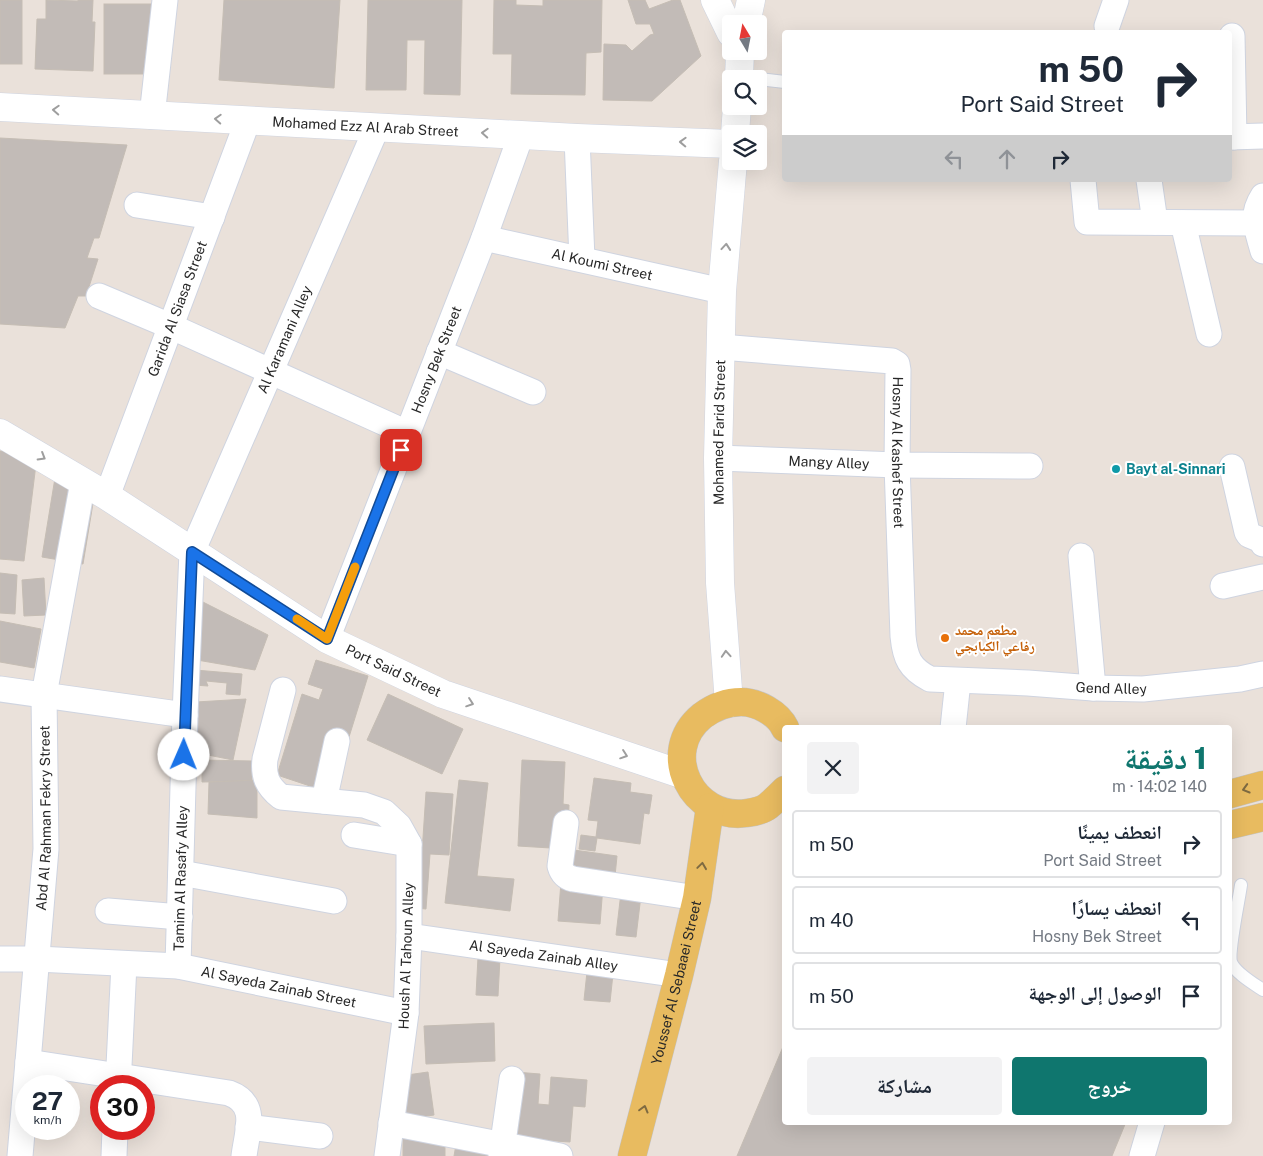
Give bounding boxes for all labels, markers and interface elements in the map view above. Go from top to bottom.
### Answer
north arrow [722,15,768,60]
map controls [722,15,767,170]
text: 50 m [1039,49,1124,90]
icon: right [1142,50,1207,115]
button: search [722,70,767,115]
text: Port Said Street [961,91,1124,117]
one-way arrow [52,105,60,116]
one-way arrow [214,113,222,124]
street label: Mohamed Ezz Al Arab Street [272,114,459,140]
button: layers [722,125,767,170]
one-way arrow [481,128,489,139]
one-way arrow [678,137,686,147]
icon: left [940,145,968,173]
icon: ahead [993,145,1021,173]
icon: right [1046,145,1074,173]
street label: Garida Al Siasa Street [144,239,210,379]
one-way arrow [720,243,731,251]
street label: Al Koumi Street [550,245,654,283]
street label: Al Karamani Alley [254,283,315,396]
street label: Hosny Bek Street [408,304,465,416]
street label: Mohamed Farid Street [710,359,728,505]
street label: Hosny Al Kashef Street [889,377,907,529]
pin [380,429,422,471]
icon: arrive [387,436,415,464]
one-way arrow [37,451,46,461]
street label: Mangy Alley [788,453,870,472]
place label: Bayt al-Sinnari [1126,461,1225,477]
marker: Bayt al-Sinnari [1110,463,1122,475]
place label: مطعم محمد رفاعي الكبابجي [955,622,1035,657]
marker: مطعم محمد رفاعي الكبابجي [939,632,951,644]
street label: Port Said Street [343,641,444,700]
one-way arrow [720,650,731,658]
street label: Gend Alley [1075,679,1148,697]
one-way arrow [465,698,474,708]
street label: Abd Al Rahman Fekry Street [33,725,54,911]
position arrow [157,728,209,780]
text: 1 دقيقة [1124,740,1207,776]
button: close [807,742,859,794]
one-way arrow [619,749,628,759]
text: 140 m · 14:02 [1112,777,1207,796]
one-way arrow [1243,784,1251,794]
street label: Tamim Al Rasafy Alley [170,805,190,951]
text: انعطف يمينًا [1077,821,1162,843]
icon: right [1177,830,1205,858]
text: 50 m [809,833,854,855]
text: Port Said Street [1043,851,1162,870]
one-way arrow [696,861,706,870]
street label: Housh Al Tahoun Alley [395,882,417,1030]
text: انعطف يسارًا [1072,897,1162,919]
street label: Youssef Al Sebaaei Street [648,899,704,1066]
icon: left [1177,906,1205,934]
text: 40 m [809,909,854,931]
text: Hosny Bek Street [1032,927,1162,946]
street label: Al Sayeda Zainab Alley [468,937,620,974]
street label: Al Sayeda Zainab Street [200,963,358,1011]
text: الوصول إلى الوجهة [1028,982,1162,1004]
icon: arrive [1177,982,1205,1010]
text: 50 m [809,985,854,1007]
button: مشاركة [807,1057,1002,1115]
button: خروج [1012,1057,1207,1115]
speed limit sign: 30 [90,1075,155,1140]
text: 27 [32,1086,63,1116]
one-way arrow [639,1105,649,1113]
text: km/h [33,1113,62,1127]

